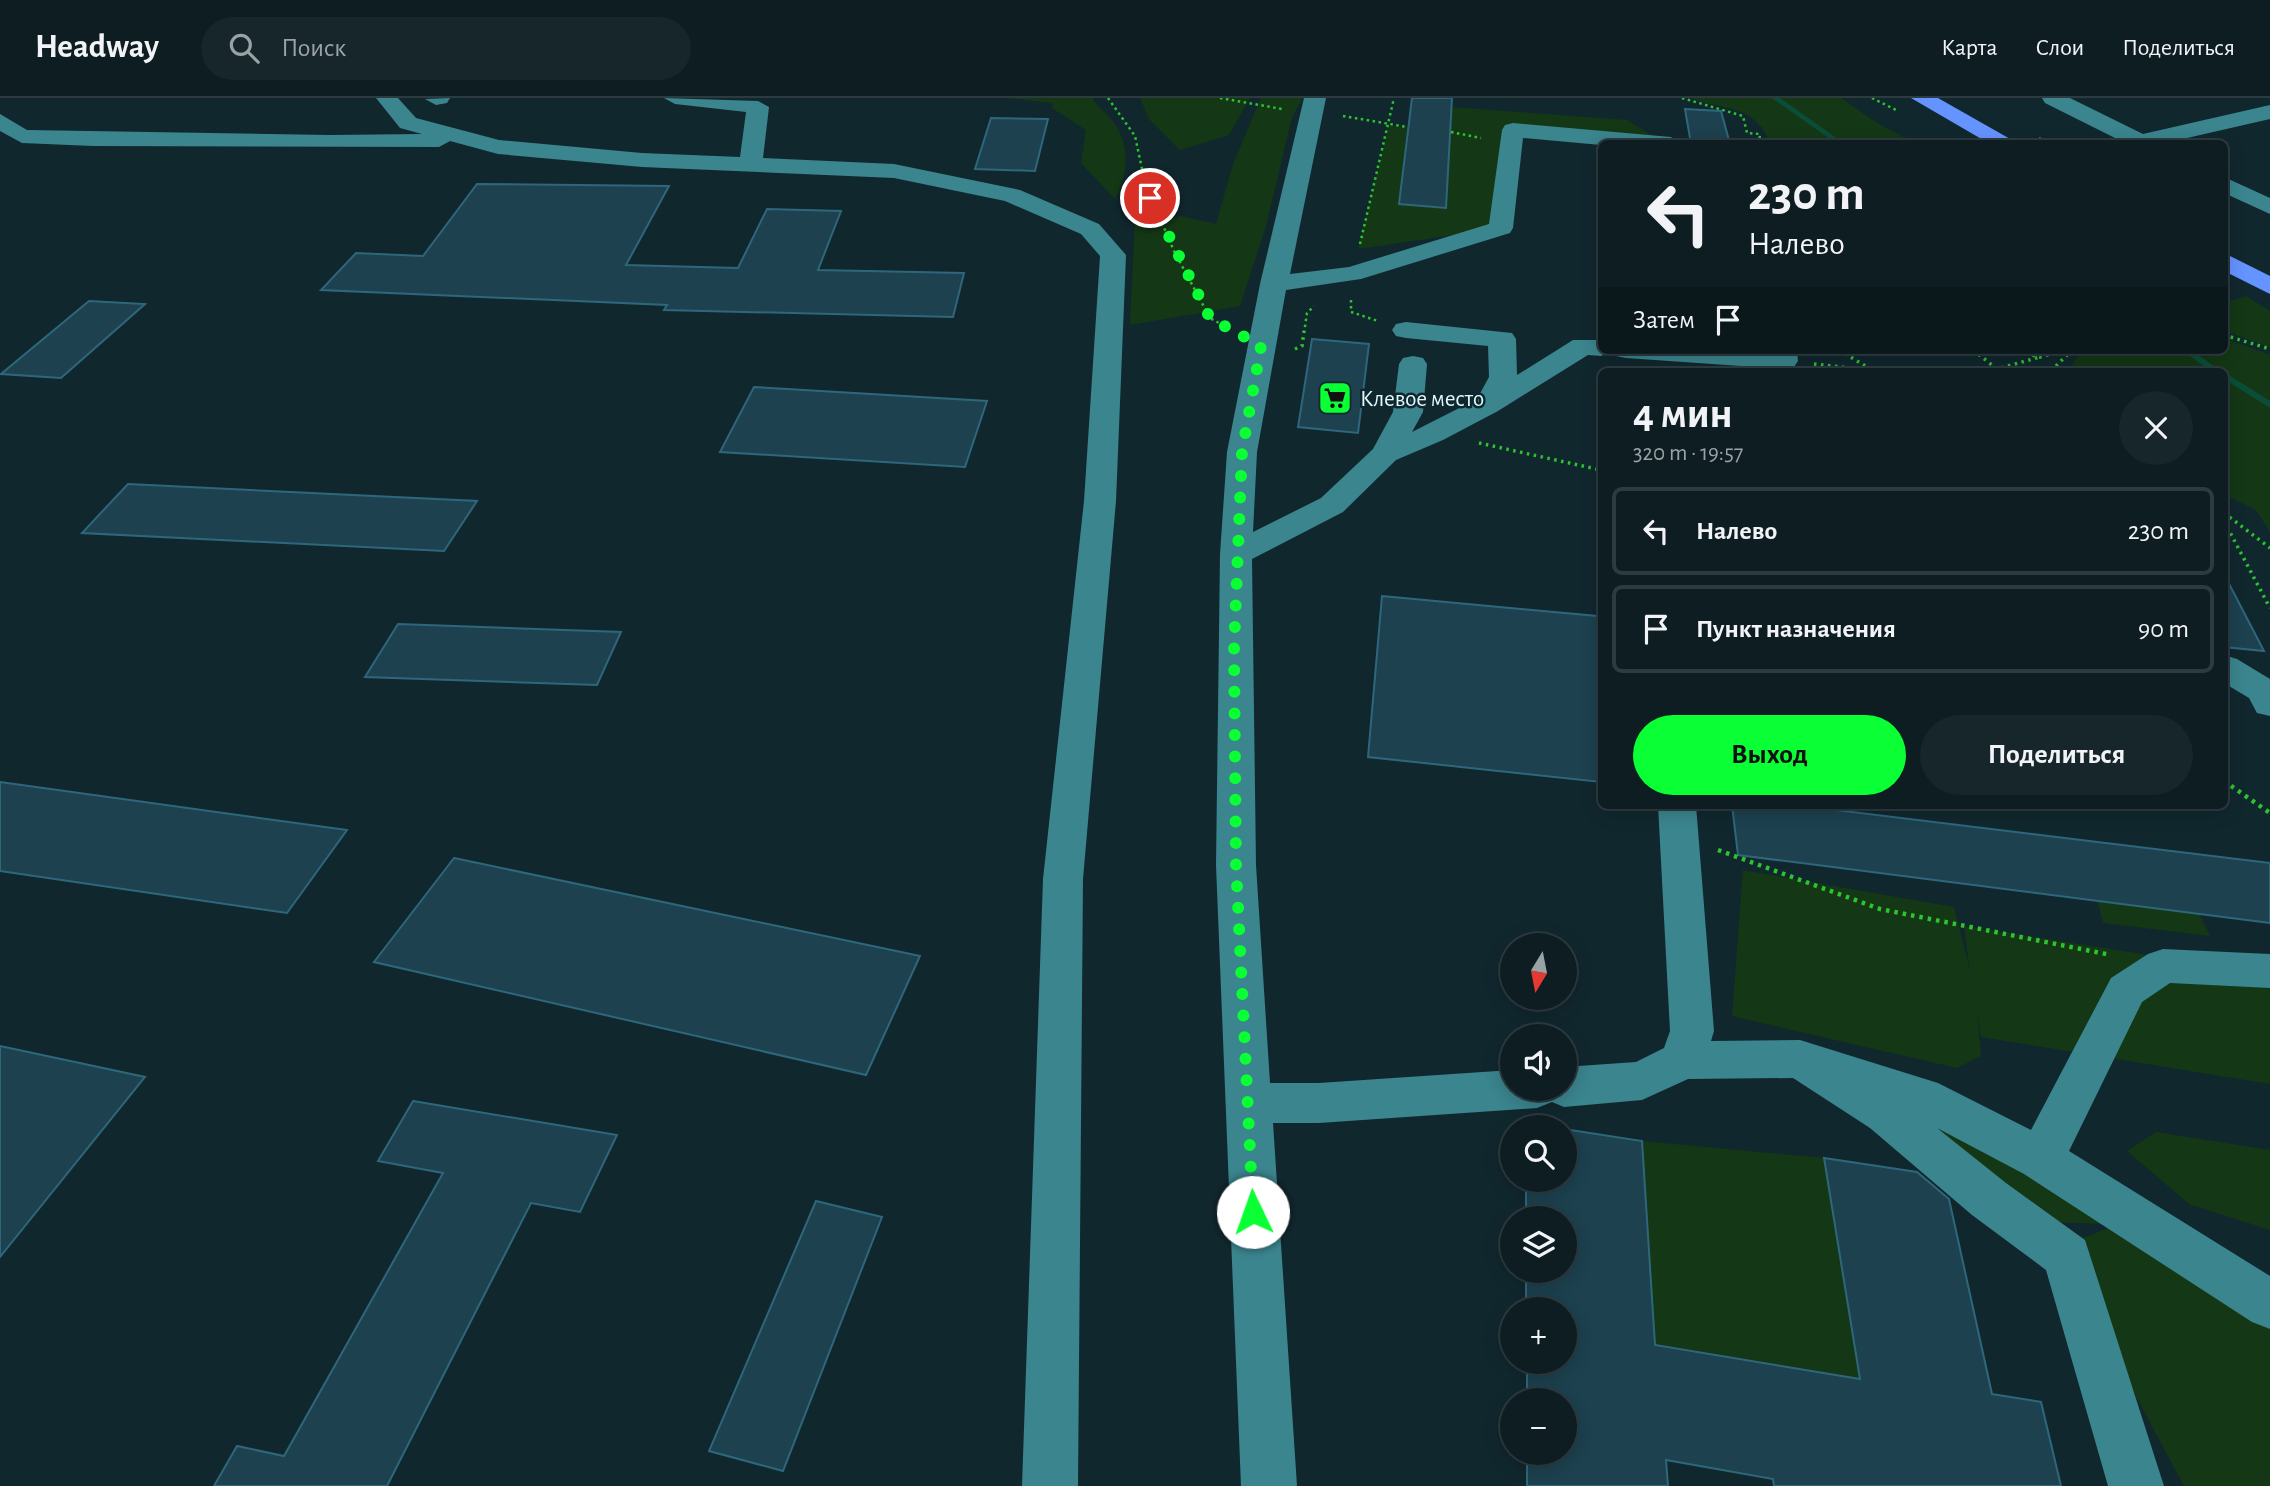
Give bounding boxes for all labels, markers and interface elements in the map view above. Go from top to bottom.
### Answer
search box [201,17,691,80]
icon: search [225,29,263,67]
text: Headway [35,31,159,64]
text: Поиск [281,35,346,61]
text: Карта [1941,36,1997,60]
text: Слои [2035,36,2084,60]
text: Поделиться [2122,36,2235,60]
pin [1120,168,1180,228]
icon: left [1633,168,1724,259]
text: 230 m [1748,170,1865,219]
icon: arrive [1131,179,1169,217]
text: Налево [1748,228,1845,260]
icon: arrive [1709,301,1747,339]
text: Затем [1633,307,1695,333]
supermarket icon: Клевое место [1316,379,1354,417]
place label: Клевое место [1360,388,1484,411]
button: close [2119,391,2193,465]
text: 4 мин [1633,393,1733,435]
text: 320 m · 19:57 [1633,442,1743,465]
icon: left [1637,512,1675,550]
text: Налево [1696,518,1777,544]
text: 230 m [2128,518,2189,544]
icon: arrive [1637,610,1675,648]
text: Пункт назначения [1696,616,1896,642]
text: 90 m [2138,616,2189,642]
button: Выход [1633,715,1906,795]
button: Поделиться [1920,715,2193,795]
north arrow [1500,933,1577,1010]
map controls [1500,933,1577,1465]
button: sound [1500,1024,1577,1101]
button: search [1500,1115,1577,1192]
position arrow [1216,1175,1290,1249]
button: layers [1500,1206,1577,1283]
button: + [1500,1297,1577,1374]
button: − [1500,1388,1577,1465]

